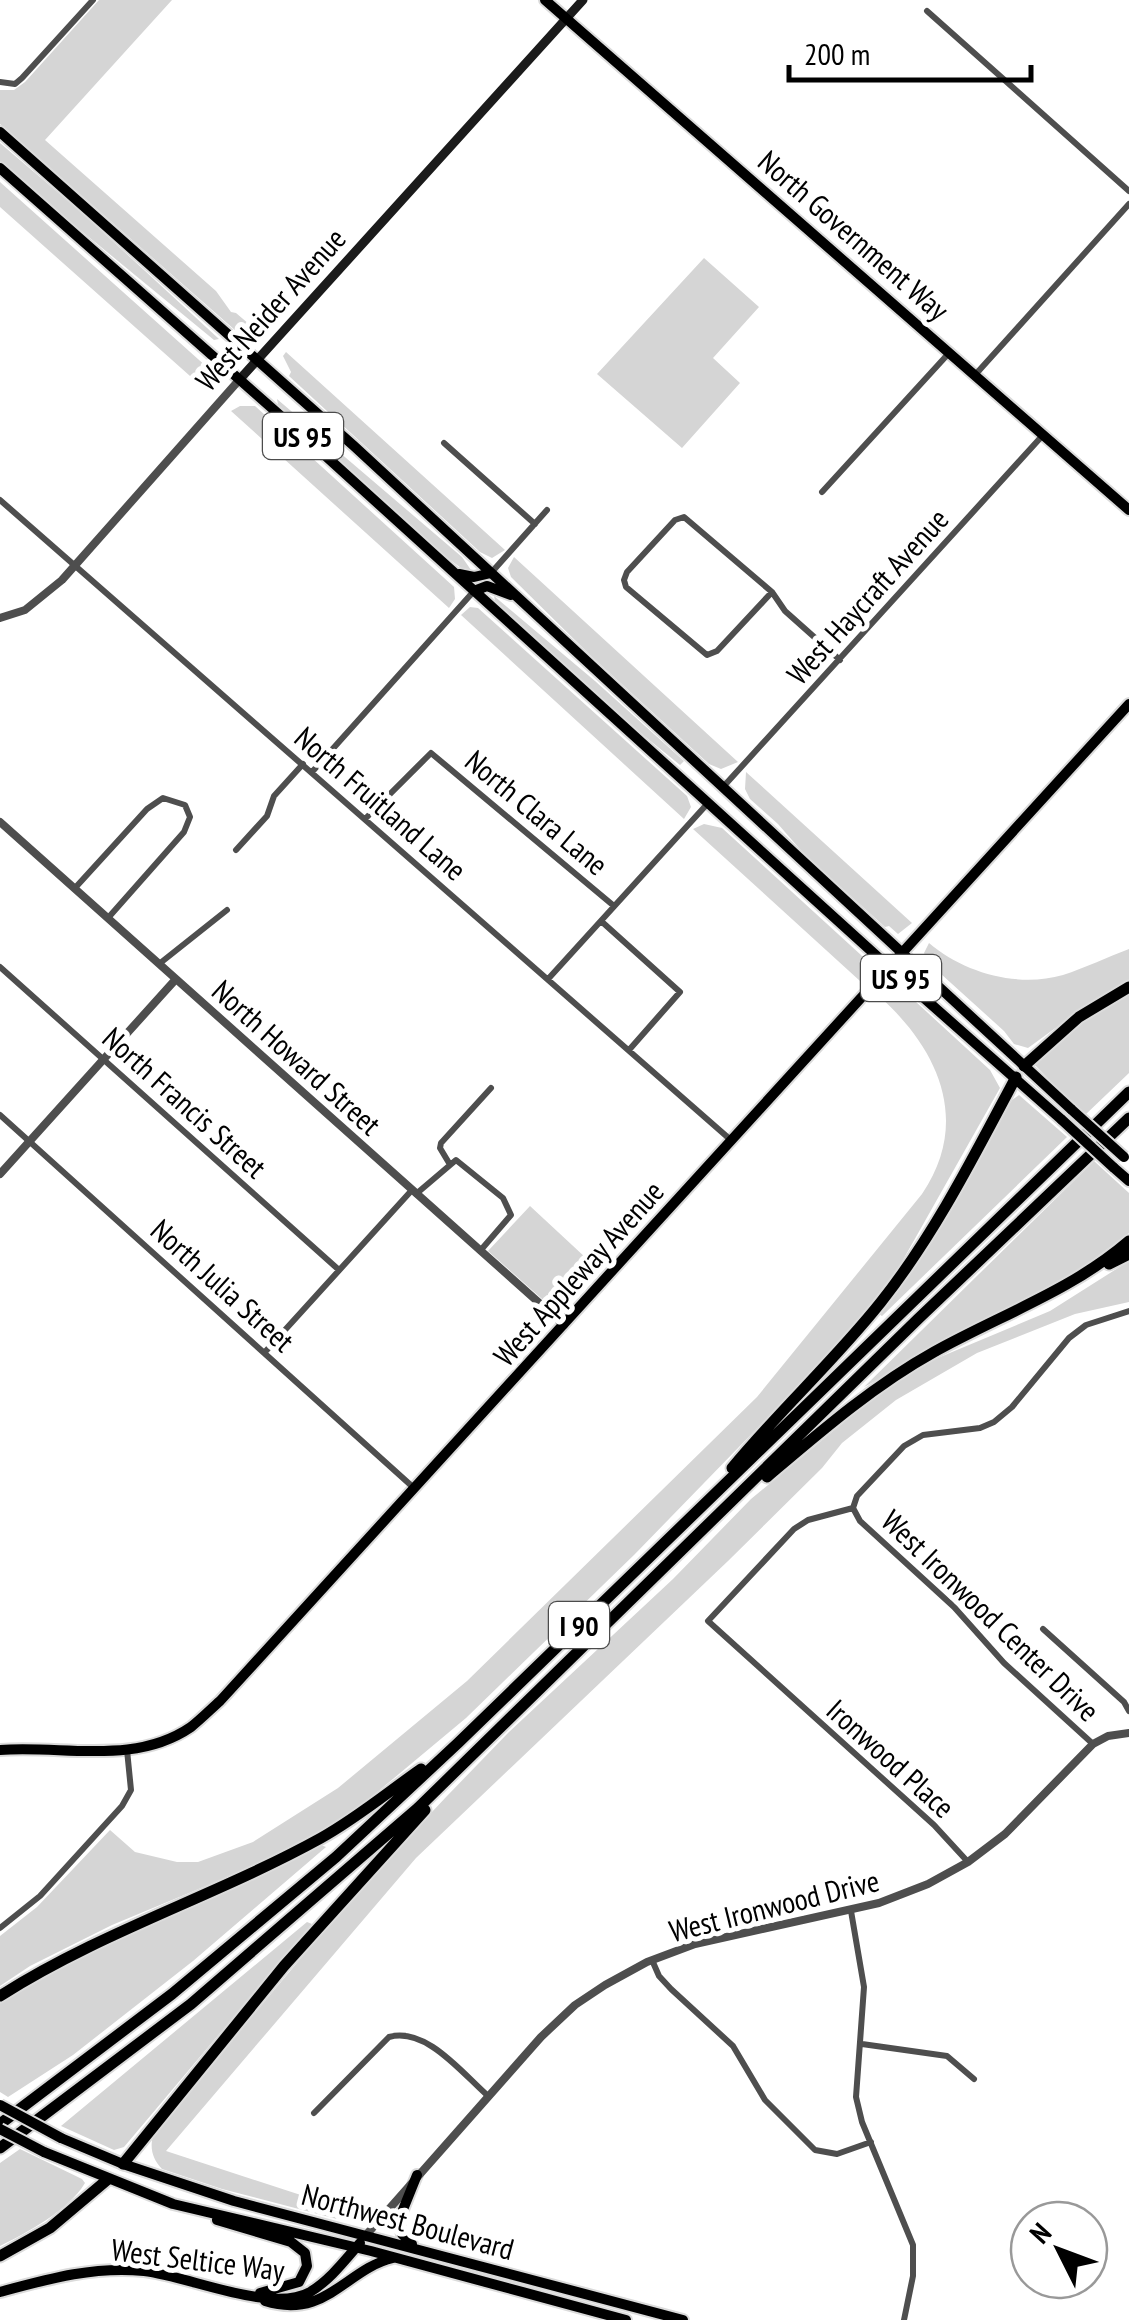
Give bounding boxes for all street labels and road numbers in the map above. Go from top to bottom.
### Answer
street label: North Government Way [751,141,958,329]
street label: West Neider Avenue [186,219,354,399]
road number: US 95 [263,413,343,459]
street label: West Haycraft Avenue [778,500,956,692]
street label: North Fruitland Lane [287,718,475,888]
street label: North Clara Lane [458,741,616,883]
road number: US 95 [861,955,941,1001]
street label: North Howard Street [204,971,390,1144]
street label: North Francis Street [95,1018,276,1186]
street label: West Appleway Avenue [484,1172,672,1374]
street label: North Julia Street [143,1210,304,1360]
street label: West Ironwood Center Drive [874,1501,1108,1729]
road number: I 90 [549,1602,609,1648]
street label: Ironwood Place [819,1690,963,1826]
street label: West Ironwood Drive [665,1860,883,1950]
street label: Northwest Boulevard [298,2174,518,2268]
street label: West Seltice Way [109,2229,287,2289]

